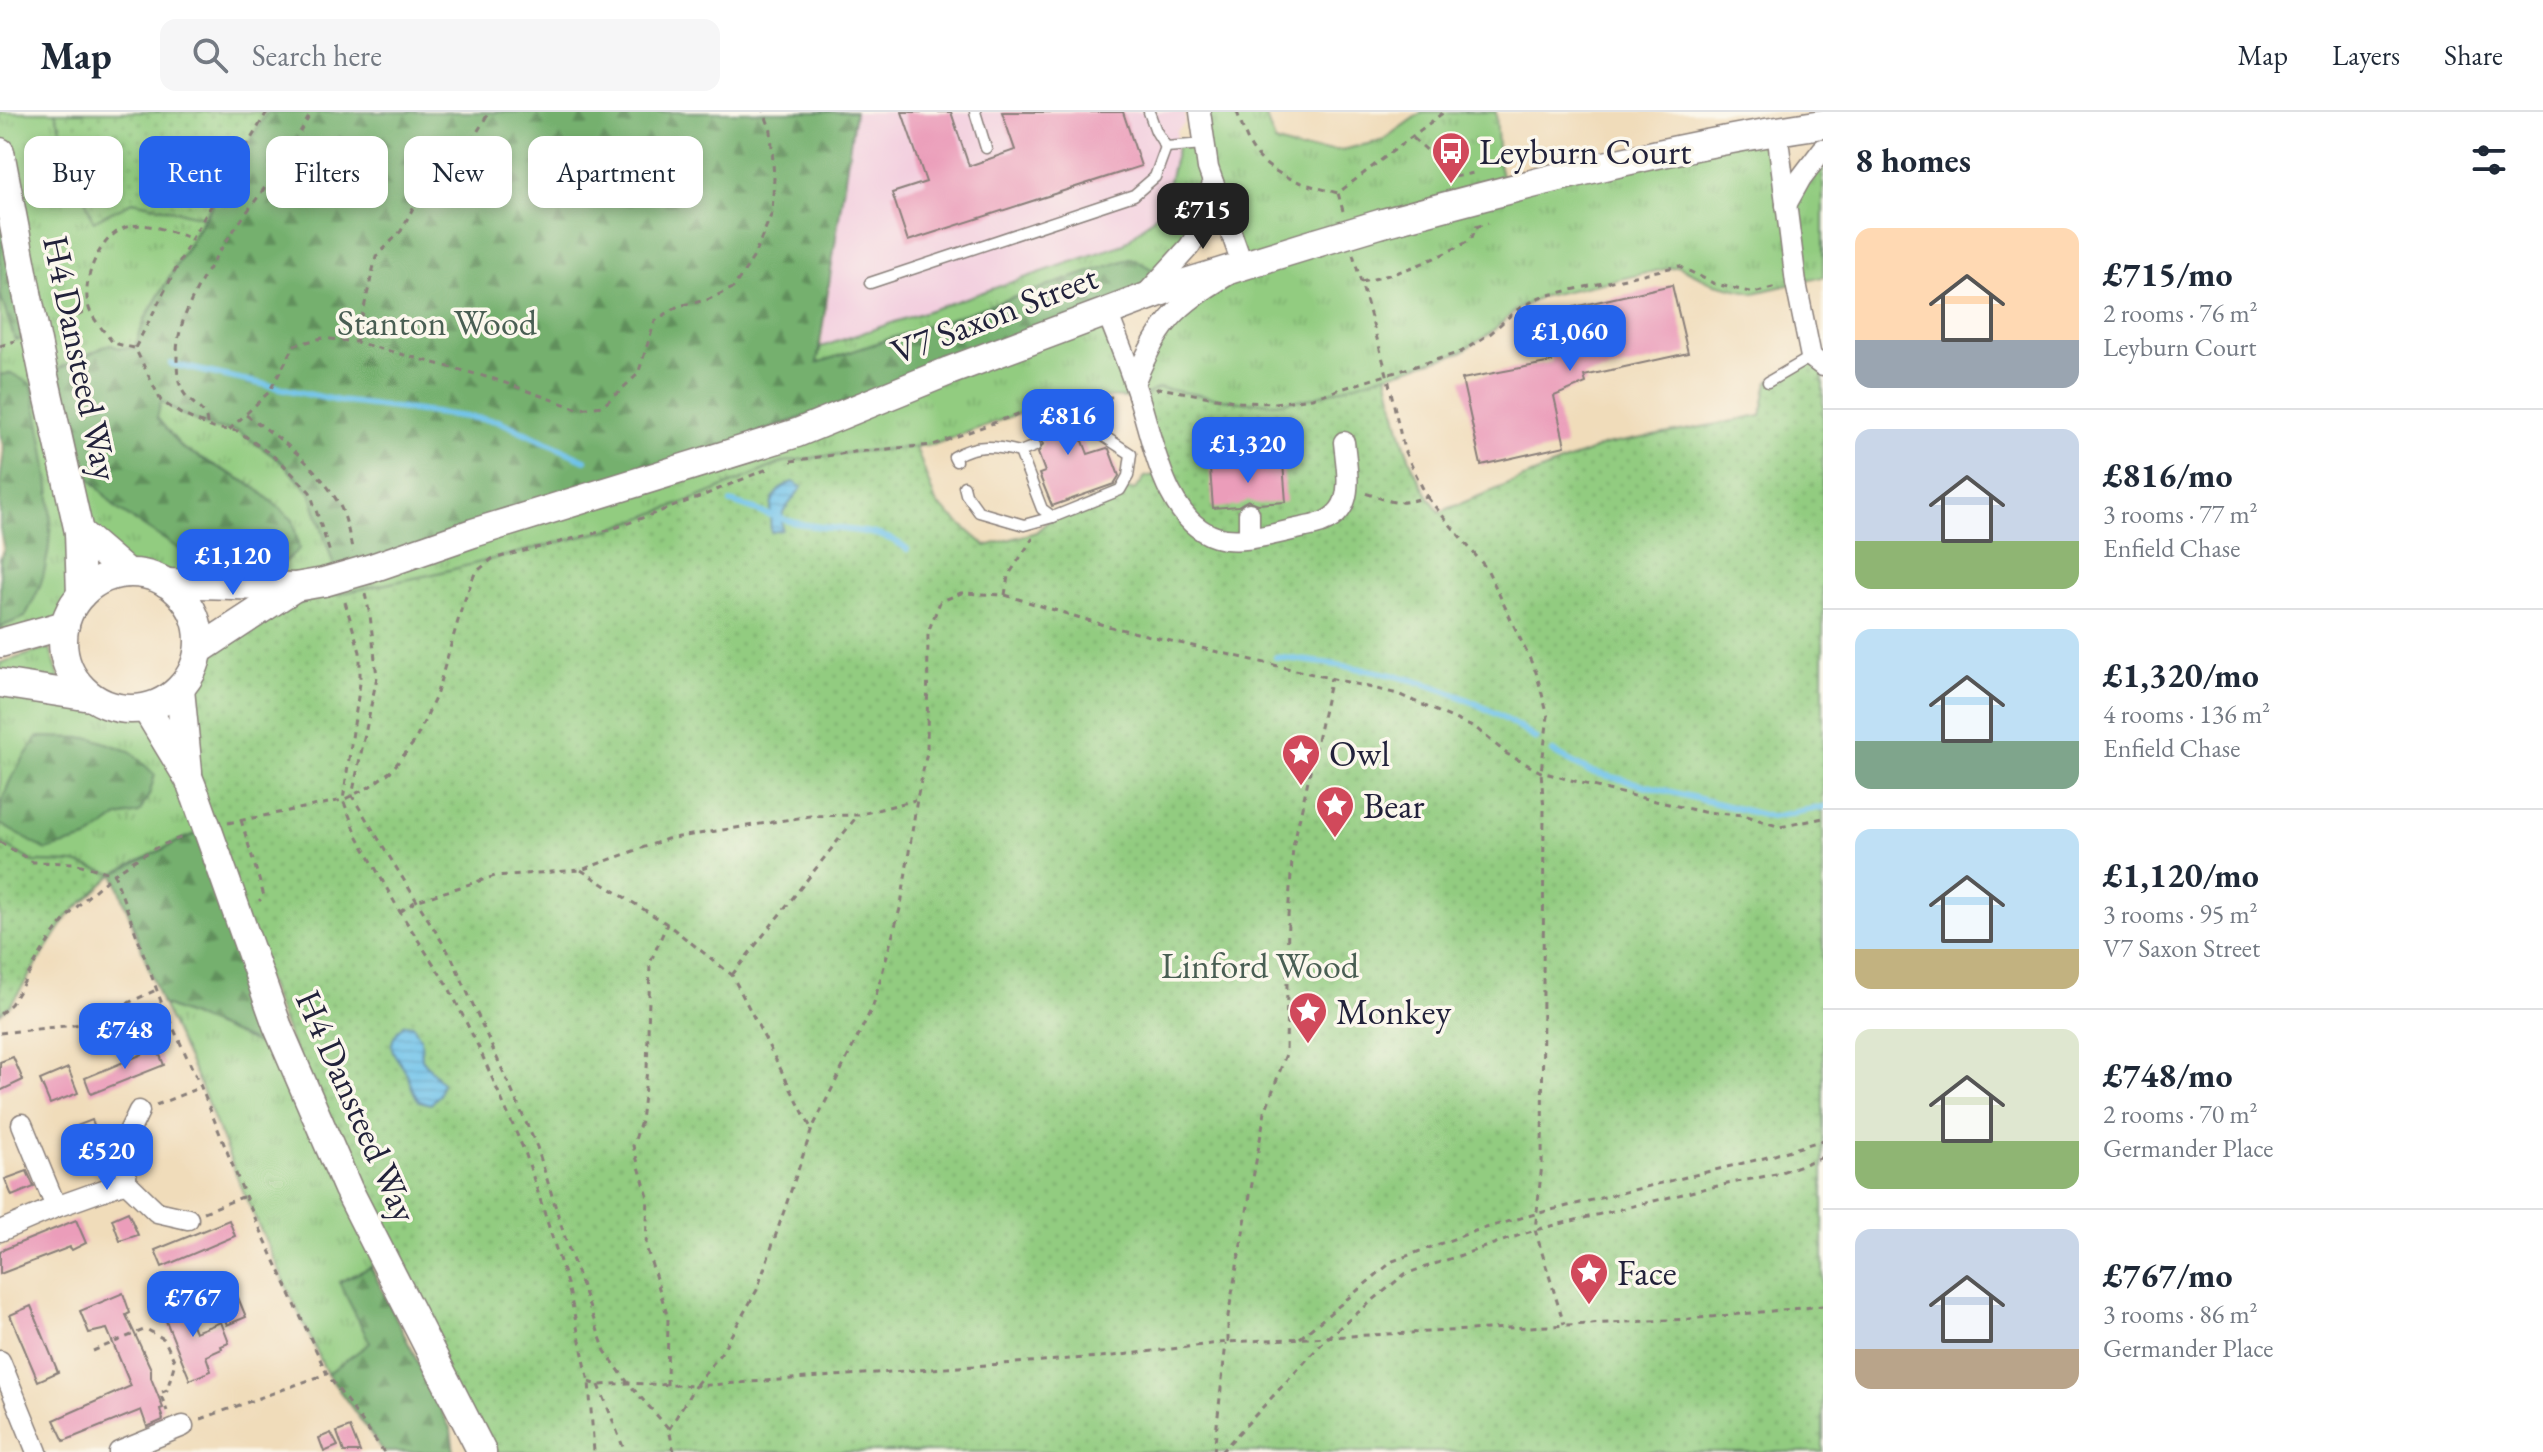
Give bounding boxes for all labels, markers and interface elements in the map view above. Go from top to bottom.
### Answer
search box [160,19,720,91]
text: Map [40,31,112,80]
icon: search [188,33,232,77]
text: Search here [252,36,382,75]
text: Map [2238,37,2288,73]
text: Layers [2332,37,2400,73]
text: Share [2444,37,2503,73]
place label: Leyburn Court [1479,128,1692,175]
bus stop icon: Leyburn Court [1430,130,1472,185]
chip: Buy [24,136,123,208]
chip: Rent [139,136,250,208]
chip: Filters [266,136,388,208]
chip: New [404,136,512,208]
chip: Apartment [528,136,703,208]
text: 8 homes [1855,138,1971,182]
icon: filters [2467,138,2511,182]
pin: £715 [1156,183,1250,251]
text: £715 [1175,192,1231,226]
street label: H4 Dansteed Way [32,231,130,485]
text: £715/mo [2103,252,2233,296]
street label: V7 Saxon Street [884,253,1105,375]
icon: home [1919,260,2015,356]
text: 2 rooms · 76 m² [2103,296,2258,330]
park label: Stanton Wood [337,299,538,346]
pin: £1,060 [1505,305,1635,373]
text: £1,060 [1532,314,1608,348]
text: Leyburn Court [2103,330,2256,364]
pin: £816 [1021,389,1115,457]
text: £816 [1040,398,1096,432]
pin: £1,320 [1183,417,1313,485]
text: £1,320 [1210,426,1286,460]
text: £816/mo [2103,453,2233,497]
icon: home [1919,461,2015,557]
text: 3 rooms · 77 m² [2103,497,2258,531]
pin: £1,120 [168,529,298,597]
text: Enfield Chase [2103,531,2240,565]
text: £1,120 [195,538,271,572]
text: £1,320/mo [2103,653,2259,697]
icon: home [1919,661,2015,757]
text: 4 rooms · 136 m² [2103,697,2270,731]
place label: Owl [1329,730,1390,777]
text: Enfield Chase [2103,731,2240,765]
place icon: Owl [1280,732,1322,787]
place label: Bear [1363,782,1425,829]
place icon: Bear [1314,784,1356,839]
text: £1,120/mo [2103,853,2259,897]
icon: home [1919,861,2015,957]
text: 3 rooms · 95 m² [2103,897,2258,931]
text: V7 Saxon Street [2103,931,2260,965]
park label: Linford Wood [1161,942,1360,989]
street label: H4 Dansteed Way [285,983,429,1230]
place label: Monkey [1336,988,1451,1035]
place icon: Monkey [1287,990,1329,1045]
pin: £748 [78,1003,172,1071]
text: £748 [97,1012,153,1046]
text: £748/mo [2103,1053,2233,1097]
icon: home [1919,1061,2015,1157]
text: 2 rooms · 70 m² [2103,1097,2258,1131]
pin: £520 [60,1124,154,1192]
text: Germander Place [2103,1131,2273,1165]
text: £520 [79,1133,135,1167]
place label: Face [1617,1249,1677,1296]
place icon: Face [1568,1251,1610,1306]
text: £767/mo [2103,1253,2233,1297]
icon: home [1919,1261,2015,1357]
pin: £767 [146,1271,240,1339]
text: £767 [165,1280,221,1314]
text: 3 rooms · 86 m² [2103,1297,2258,1331]
text: Germander Place [2103,1331,2273,1365]

